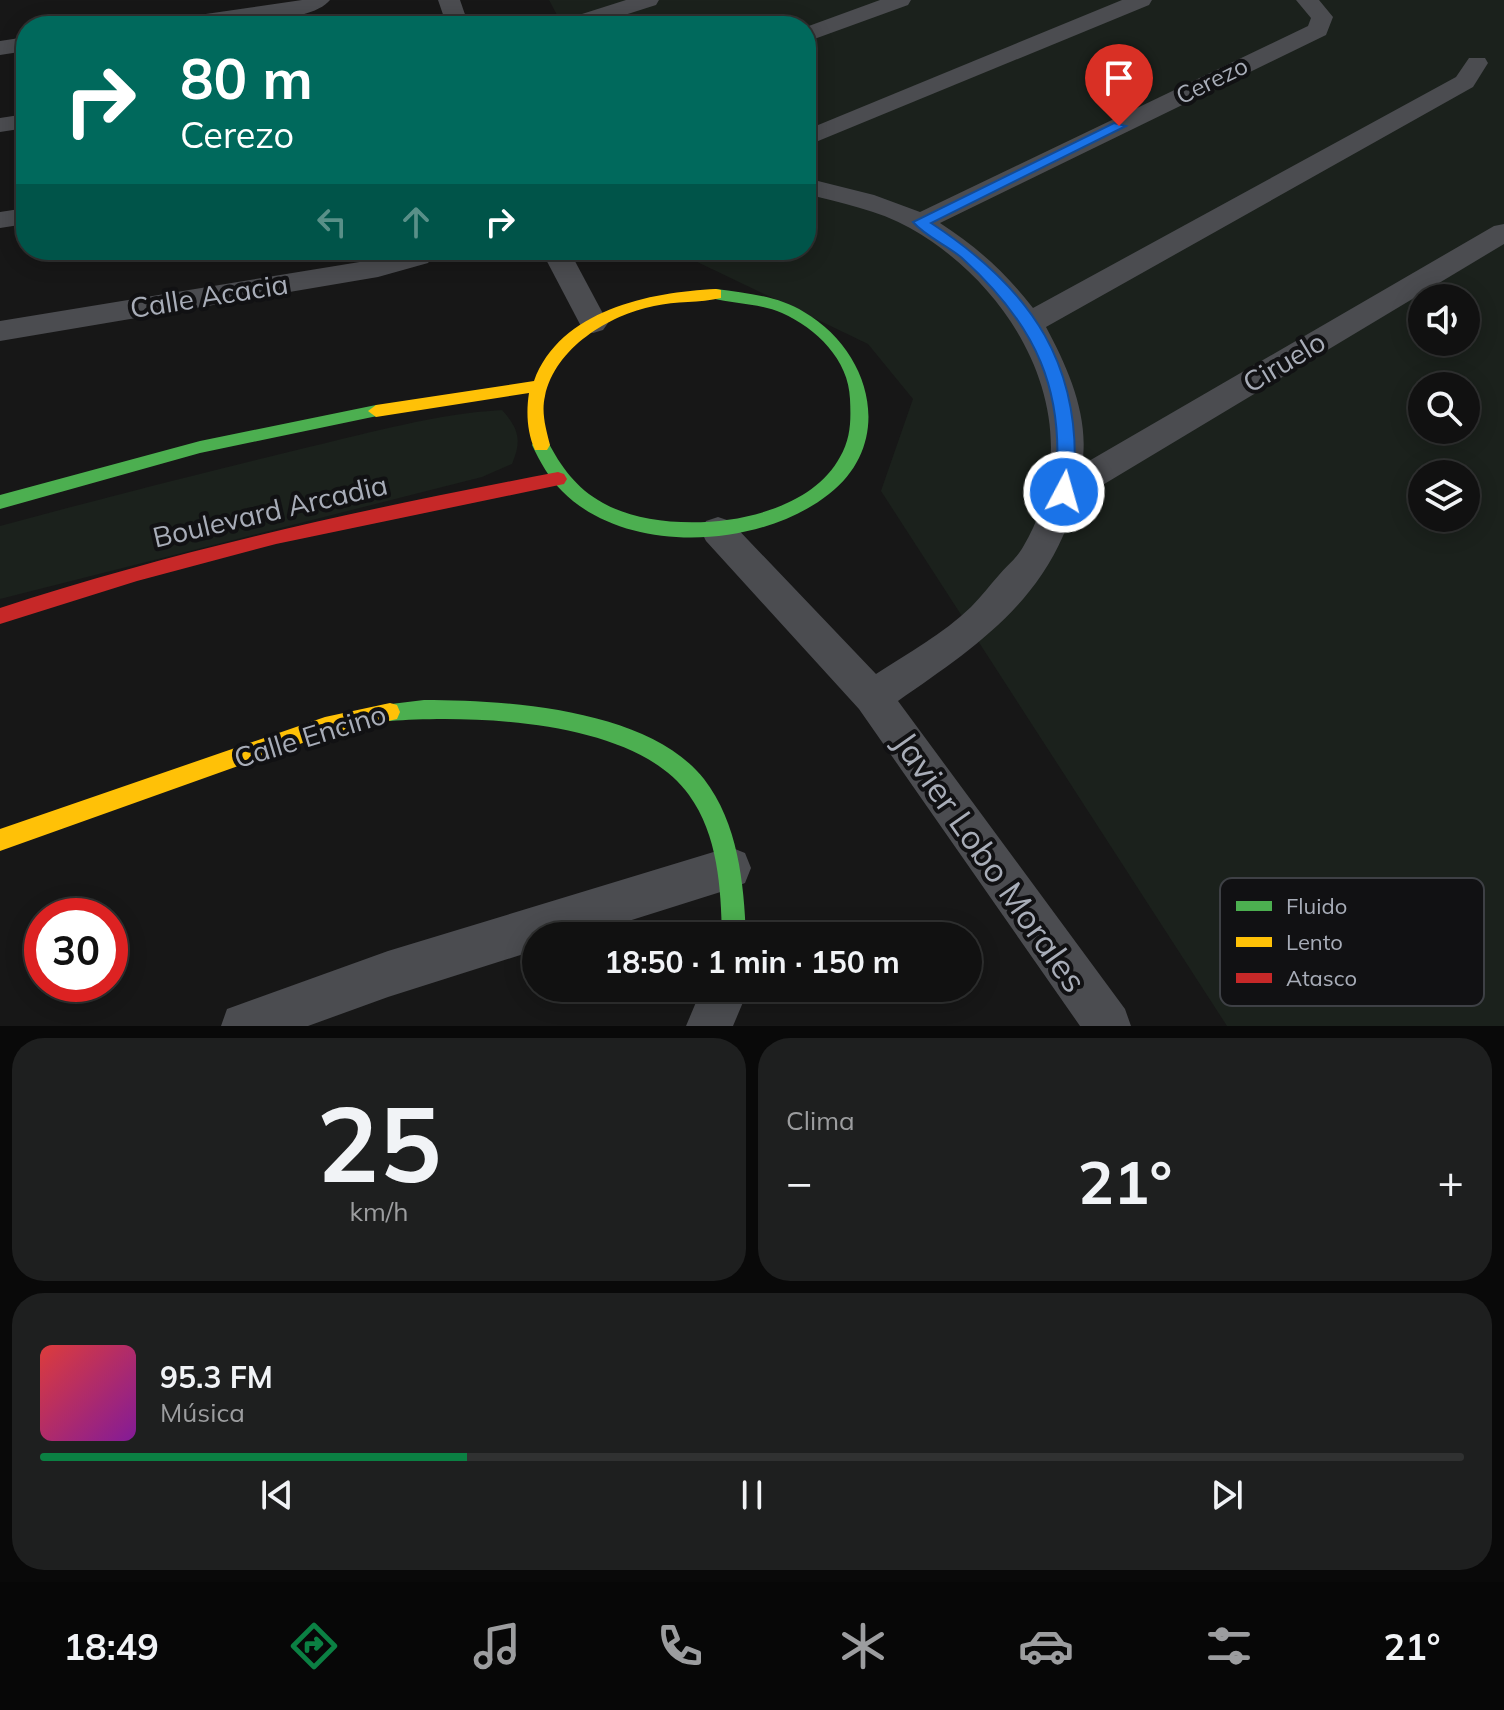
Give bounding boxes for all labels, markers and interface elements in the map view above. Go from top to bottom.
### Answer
text: 80 m [180,43,313,113]
pin [1085,44,1153,126]
icon: right [48,48,152,152]
street label: Cerezo [1171,50,1252,110]
icon: arrive [1097,56,1141,100]
text: Cerezo [180,112,294,157]
icon: left [310,200,354,244]
icon: ahead [394,200,438,244]
icon: right [478,200,522,244]
street label: Calle Acacia [127,266,291,325]
map controls [1408,284,1480,532]
button: sound [1408,284,1480,356]
street label: Ciruelo [1236,323,1331,400]
button: search [1408,372,1480,444]
position arrow [1022,450,1106,534]
button: layers [1408,460,1480,532]
street label: Boulevard Arcadia [149,466,391,555]
street label: Calle Encino [230,696,390,775]
street label: Javier Lobo Morales [884,723,1096,1000]
legend [1220,878,1484,1006]
text: Fluido [1286,892,1347,920]
speed limit sign: 30 [24,898,128,1002]
text: Lento [1286,928,1343,956]
text: 18:50 · 1 min · 150 m [604,943,900,981]
text: Atasco [1286,964,1357,992]
text: 25 [317,1077,441,1208]
text: Clima [786,1104,855,1137]
text: 21° [1078,1144,1172,1219]
text: − [786,1154,812,1209]
text: + [1438,1154,1464,1209]
text: km/h [350,1195,408,1228]
text: 95.3 FM [160,1358,273,1396]
text: Música [160,1396,245,1429]
icon: previous [255,1473,299,1517]
icon: pause [730,1473,774,1517]
icon: next [1205,1473,1249,1517]
icon: directions [286,1618,342,1674]
icon: music [469,1618,525,1674]
icon: phone [652,1618,708,1674]
icon: climate [835,1618,891,1674]
icon: car [1018,1618,1074,1674]
icon: filters [1201,1618,1257,1674]
text: 18:49 [63,1624,159,1669]
text: 21° [1384,1624,1440,1669]

